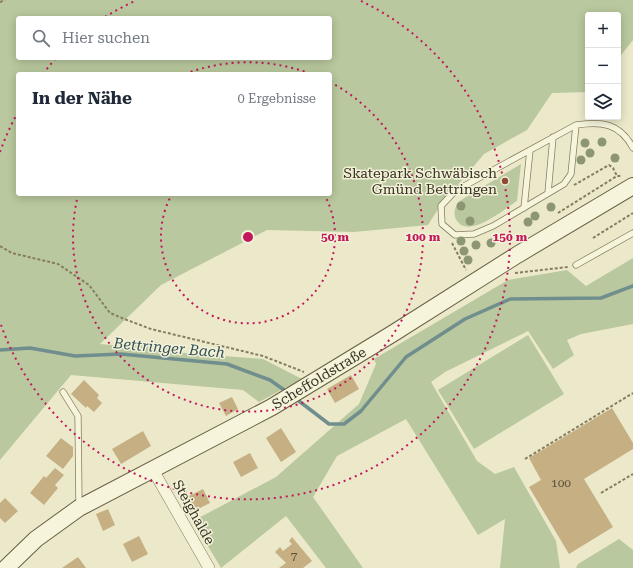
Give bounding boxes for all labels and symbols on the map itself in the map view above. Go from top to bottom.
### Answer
place label: Skatepark Schwäbisch Gmünd Bettringen [343,165,497,197]
marker: Skatepark Schwäbisch Gmünd Bettringen [500,176,510,186]
centre of rings [241,230,255,244]
text: 50 m [321,230,349,244]
text: 100 m [406,230,441,244]
text: 150 m [493,230,528,244]
water label: Bettringer Bach [112,334,225,362]
street label: Scheffoldstraße [269,343,369,412]
house number: 100 [551,476,571,490]
street label: Steighalde [170,477,218,547]
house number: 7 [291,549,298,563]

